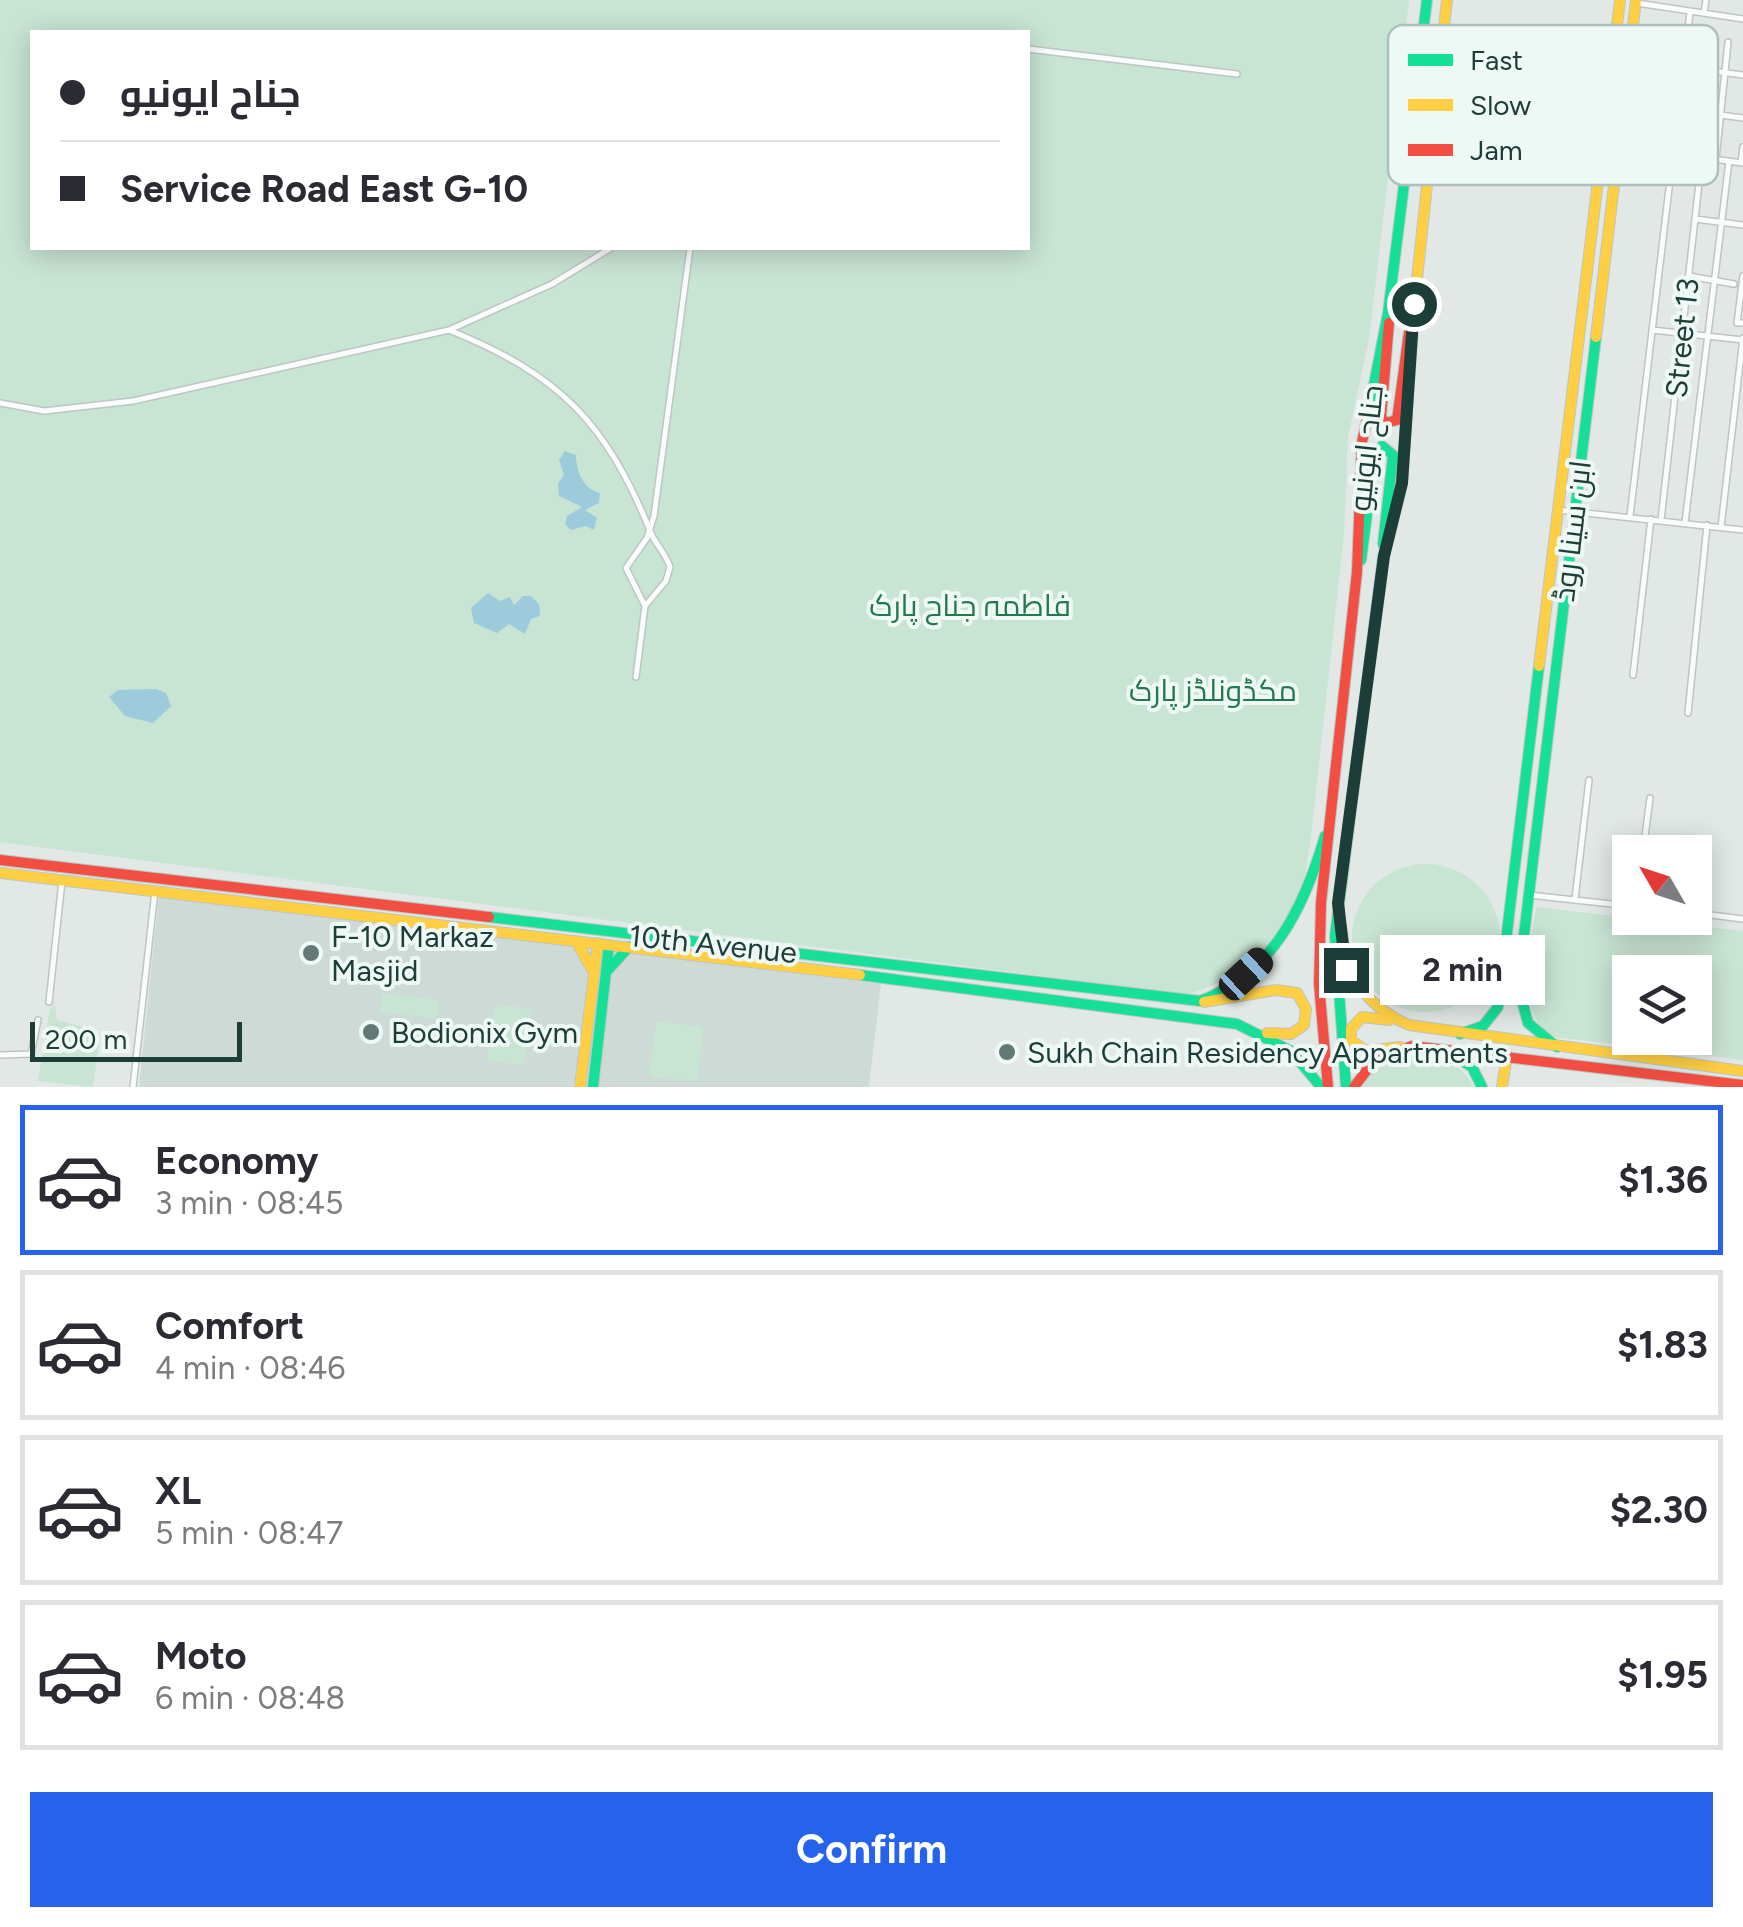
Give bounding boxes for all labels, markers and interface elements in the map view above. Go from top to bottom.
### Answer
legend [1388,25,1718,185]
text: Fast [1470,43,1523,77]
text: جناح ایونیو [120,71,301,117]
text: Slow [1470,88,1531,122]
text: Jam [1470,133,1523,167]
text: Service Road East G-10 [120,166,528,212]
street label: Street 13 [1657,276,1707,400]
route start [1392,282,1437,327]
street label: جناح ایونیو [1341,383,1393,513]
street label: ابن سینا روڈ [1545,458,1599,604]
park label: فاطمہ جناح پارک [869,587,1071,626]
park label: مکڈونلڈز پارک [1129,672,1297,710]
north arrow [1612,835,1712,935]
map controls [1612,835,1712,1055]
street label: 10th Avenue [627,917,799,971]
place label: F-10 Markaz Masjid [331,918,494,989]
callout: 2 min [1381,935,1546,1005]
marker: F-10 Markaz Masjid [300,942,322,964]
car [1214,943,1278,1005]
route end [1324,948,1369,993]
text: 2 min [1422,951,1503,989]
button: layers [1612,955,1712,1055]
place label: Bodionix Gym [391,1014,578,1051]
scale bar [30,1017,242,1062]
marker: Bodionix Gym [360,1021,382,1043]
text: 200 m [45,1022,127,1056]
place label: Sukh Chain Residency Appartments [1027,1034,1508,1071]
marker: Sukh Chain Residency Appartments [996,1041,1018,1063]
icon: car [35,1135,125,1225]
text: Economy [155,1138,318,1184]
text: $1.36 [1618,1157,1708,1203]
text: 3 min · 08:45 [155,1184,343,1222]
icon: car [35,1300,125,1390]
text: Comfort [155,1303,304,1349]
text: $1.83 [1617,1322,1708,1368]
text: 4 min · 08:46 [155,1349,345,1387]
icon: car [35,1465,125,1555]
text: XL [155,1468,201,1514]
text: $2.30 [1610,1487,1708,1533]
text: 5 min · 08:47 [155,1514,343,1552]
icon: car [35,1630,125,1720]
text: Moto [155,1633,247,1679]
text: $1.95 [1617,1652,1708,1698]
text: 6 min · 08:48 [155,1679,345,1717]
button: Confirm [30,1792,1713,1907]

